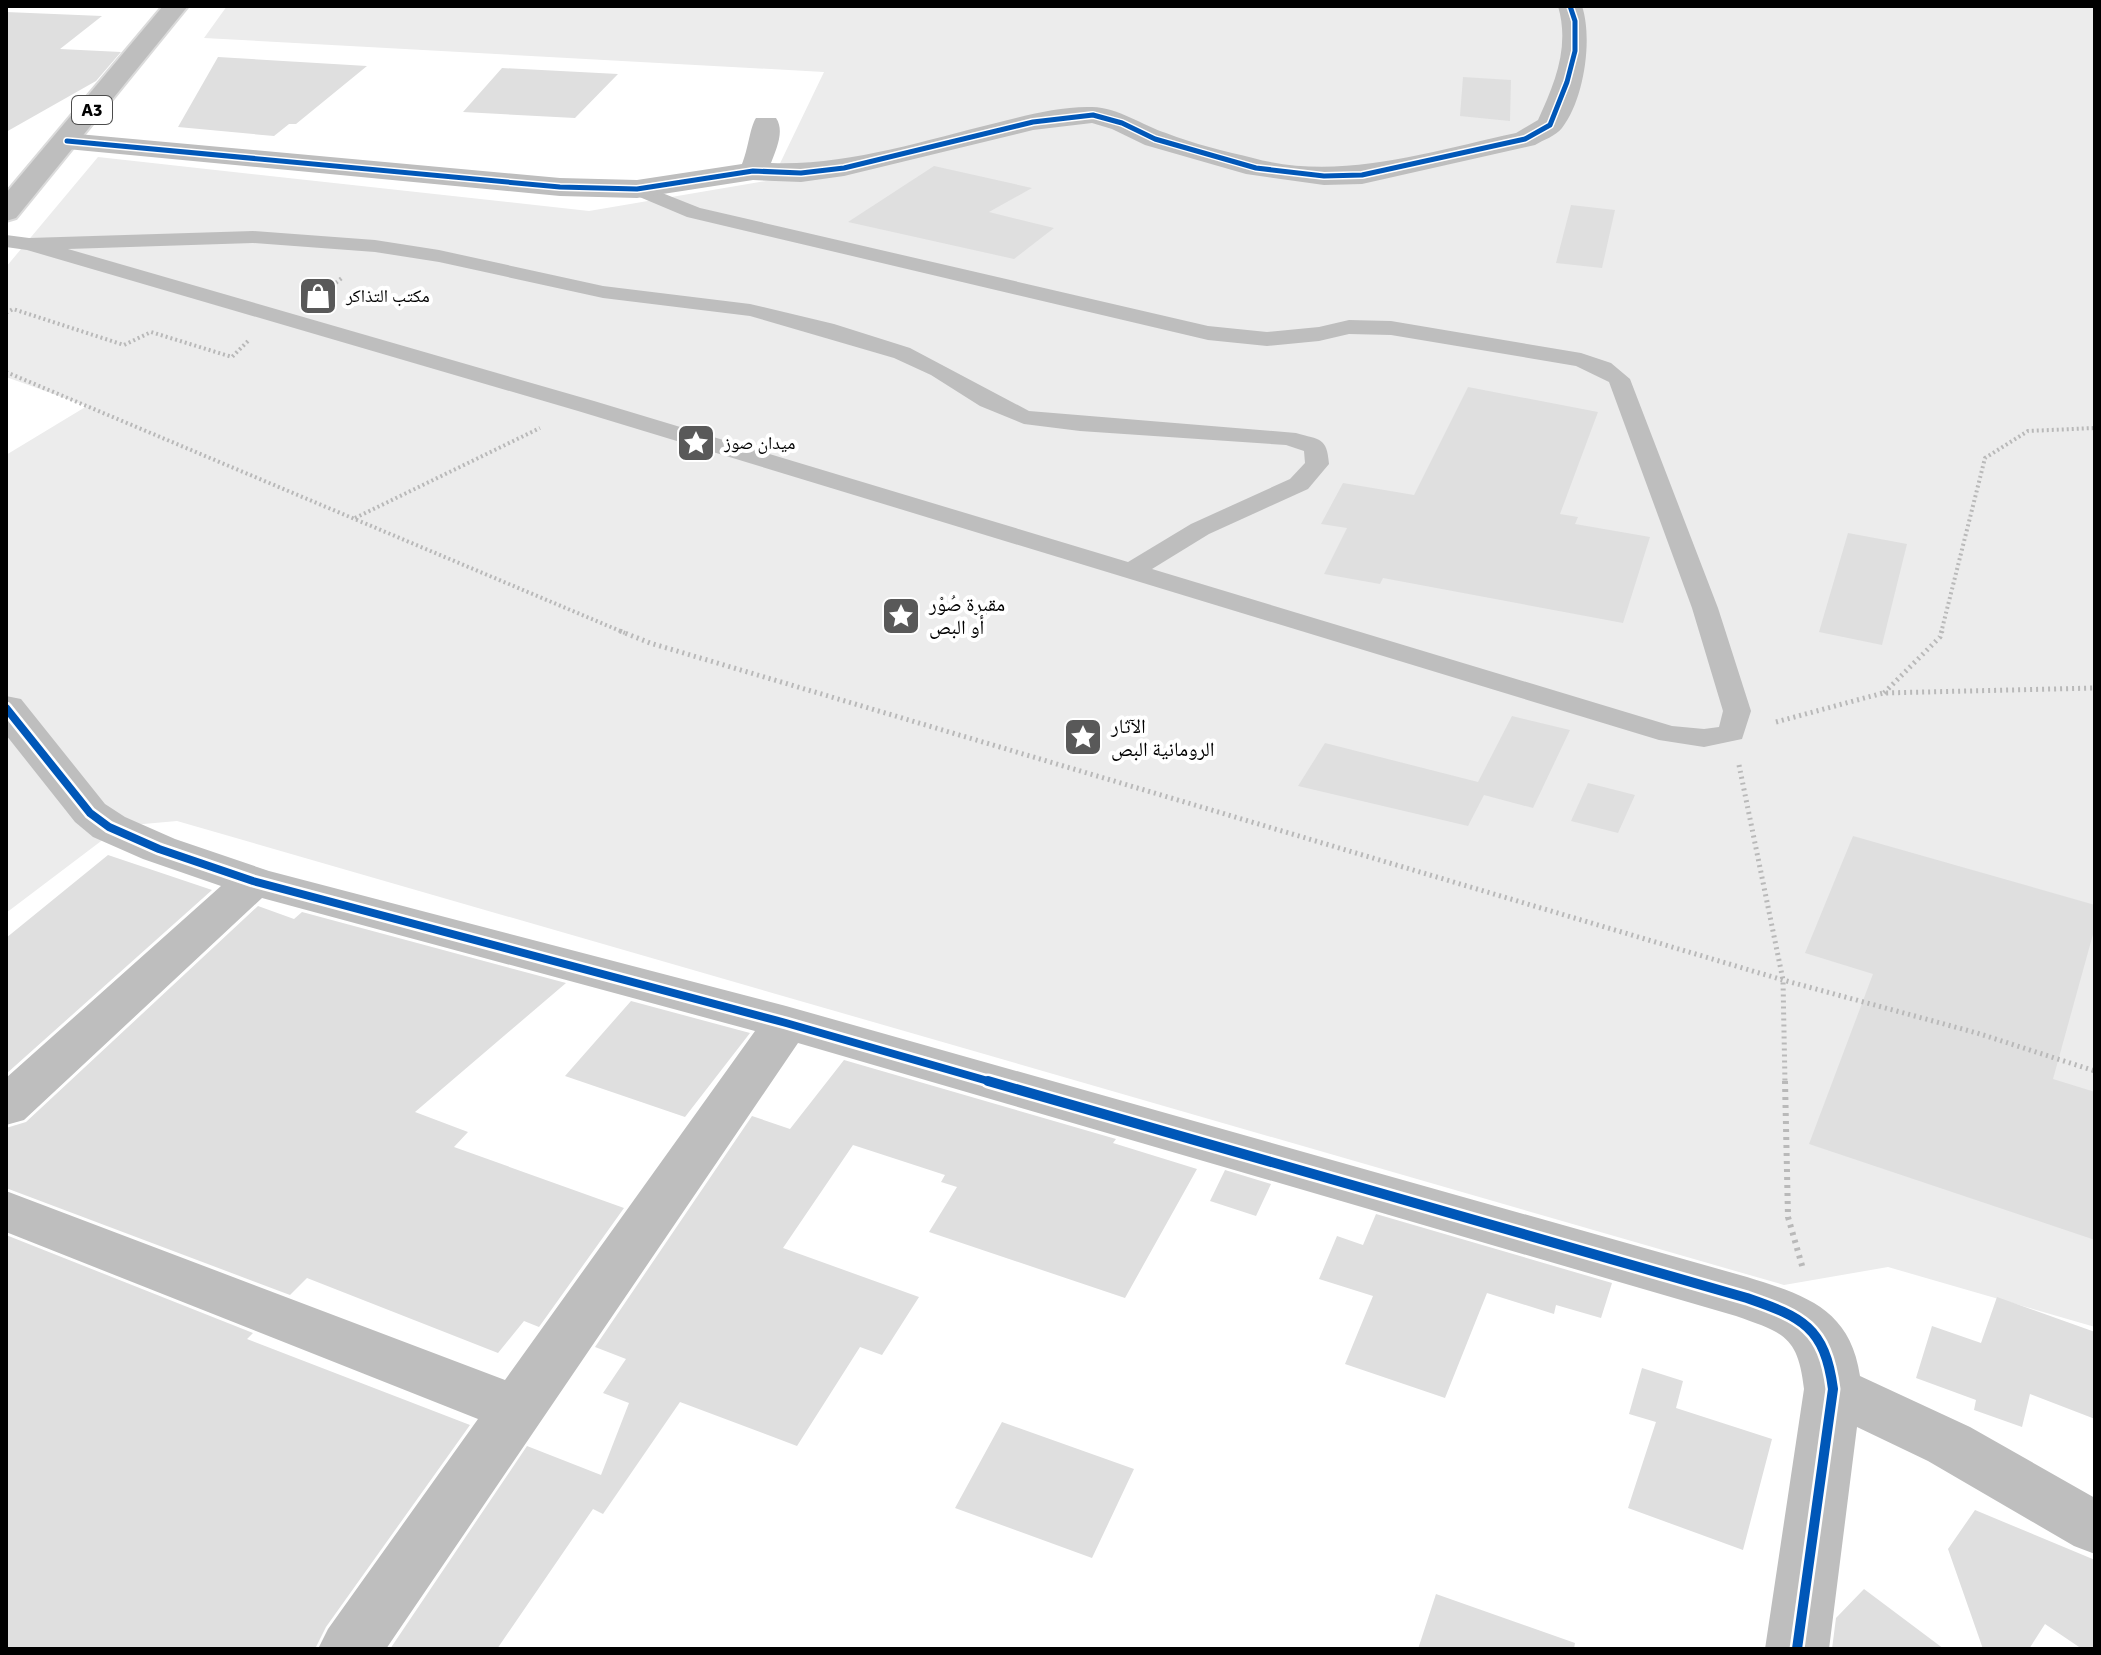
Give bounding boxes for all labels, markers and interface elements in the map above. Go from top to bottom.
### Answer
road number: A3 [72,96,112,124]
shop icon: مكتب التذاكر [297,275,339,317]
place label: مكتب التذاكر [345,285,430,307]
place icon: ميدان صوز [675,422,717,464]
place label: ميدان صوز [723,432,796,454]
place label: مقبرة صُوْر أو البص [928,592,1005,640]
place icon: مقبرة صُوْر أو البص [880,595,922,637]
place label: الآثار الرومانية البص [1110,714,1215,762]
place icon: الآثار الرومانية البص [1062,716,1104,758]

